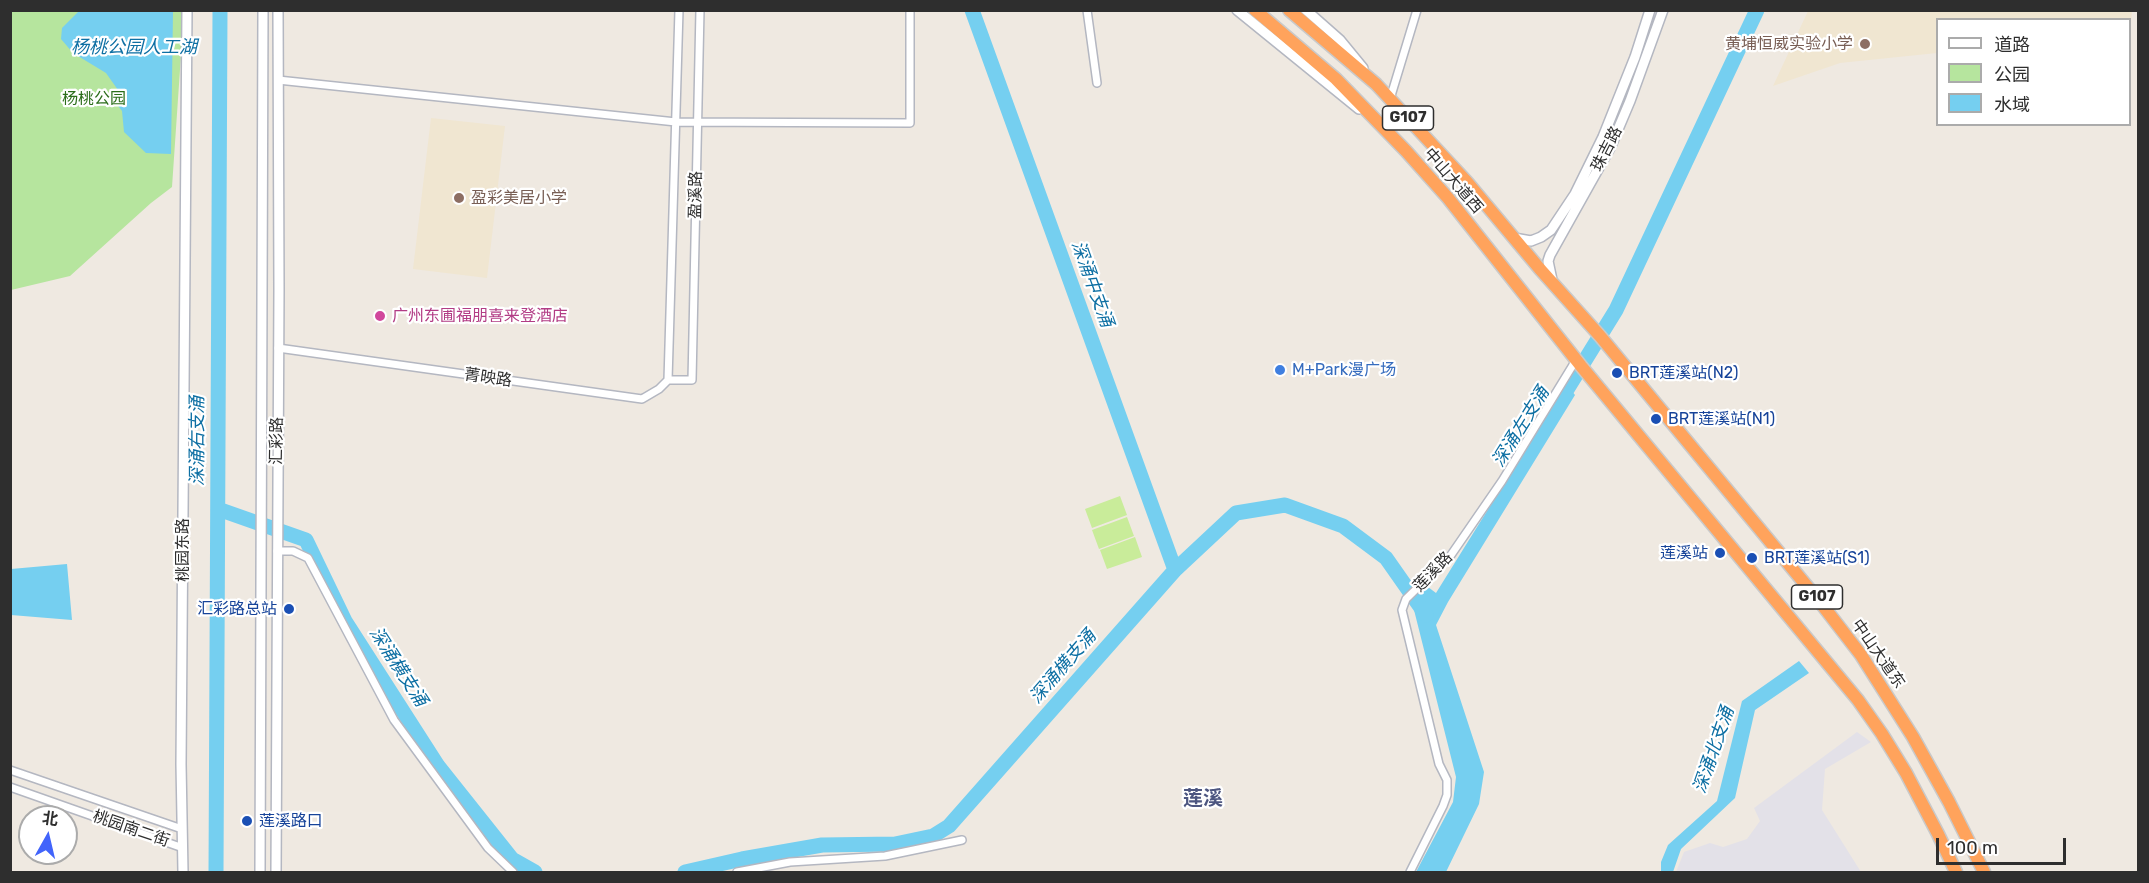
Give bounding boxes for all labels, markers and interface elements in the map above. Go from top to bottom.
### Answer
legend [1936,18,2131,126]
place label: 黄埔恒威实验小学 [1725,34,1853,54]
text: 道路 [1994,34,2030,56]
water label: 杨桃公园人工湖 [71,37,197,59]
marker: 黄埔恒威实验小学 [1858,37,1872,51]
text: 公园 [1994,64,2030,86]
park label: 杨桃公园 [62,89,126,109]
text: 水域 [1994,94,2030,116]
road number: G107 [1382,106,1434,130]
street label: 珠吉路 [1588,123,1626,175]
street label: 中山大道西 [1420,145,1486,217]
street label: 盈溪路 [686,171,706,219]
place label: 盈彩美居小学 [471,188,567,208]
marker: 盈彩美居小学 [452,191,466,205]
water label: 深涌中支涌 [1066,238,1118,330]
place label: 广州东圃福朋喜来登酒店 [392,306,568,326]
marker: 广州东圃福朋喜来登酒店 [373,309,387,323]
place label: M+Park漫广场 [1292,360,1396,380]
marker: M+Park漫广场 [1273,363,1287,377]
place label: BRT莲溪站(N2) [1629,363,1738,383]
street label: 菁映路 [463,365,513,391]
marker: BRT莲溪站(N2) [1610,366,1624,380]
water label: 深涌左支涌 [1488,383,1554,471]
water label: 深涌右支涌 [187,396,209,486]
place label: BRT莲溪站(N1) [1668,409,1775,429]
marker: BRT莲溪站(N1) [1649,412,1663,426]
street label: 汇彩路 [267,417,287,465]
street label: 桃园东路 [173,518,193,582]
place label: 莲溪站 [1660,543,1708,563]
marker: 莲溪站 [1713,546,1727,560]
street label: 莲溪路 [1409,548,1457,596]
place label: BRT莲溪站(S1) [1764,548,1870,568]
marker: BRT莲溪站(S1) [1745,551,1759,565]
road number: G107 [1792,585,1842,609]
place label: 汇彩路总站 [197,599,277,619]
marker: 汇彩路总站 [282,602,296,616]
street label: 中山大道东 [1847,616,1909,692]
water label: 深涌横支涌 [364,623,432,711]
water label: 深涌横支涌 [1025,626,1101,708]
water label: 深涌北支涌 [1689,704,1739,796]
district label: 莲溪 [1183,787,1223,811]
north arrow [18,805,78,865]
street label: 桃园南二街 [90,807,172,851]
text: 北 [41,808,60,829]
place label: 莲溪路口 [259,811,323,831]
marker: 莲溪路口 [240,814,254,828]
scale bar [1939,826,2070,864]
text: 100 m [1947,837,1998,859]

